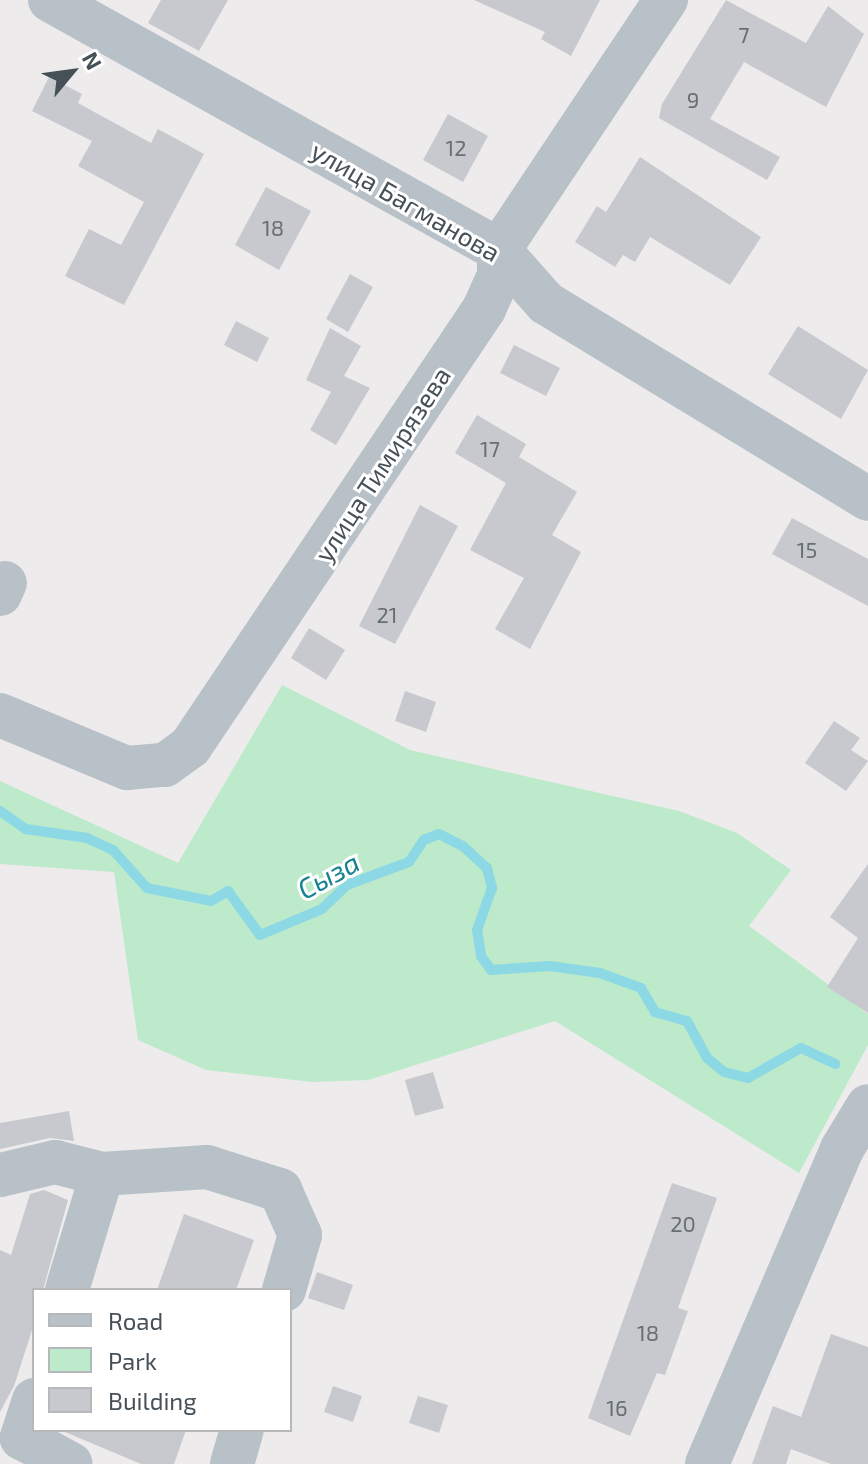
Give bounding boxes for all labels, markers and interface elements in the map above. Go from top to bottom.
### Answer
house number: 7 [738,22,750,48]
north arrow [32,32,112,112]
text: N [78,47,108,74]
house number: 9 [687,87,699,113]
street label: улица Багманова [306,134,506,268]
house number: 12 [445,135,467,161]
house number: 18 [262,215,284,241]
street label: улица Тимирязева [307,361,457,567]
house number: 17 [480,436,500,462]
house number: 15 [797,537,817,563]
house number: 21 [376,602,398,628]
water label: Сыза [291,844,365,906]
house number: 20 [670,1211,696,1237]
legend [32,1288,292,1432]
text: Road [108,1306,163,1335]
house number: 18 [637,1320,659,1346]
text: Park [108,1346,157,1375]
text: Building [108,1386,197,1415]
house number: 16 [606,1395,628,1421]

